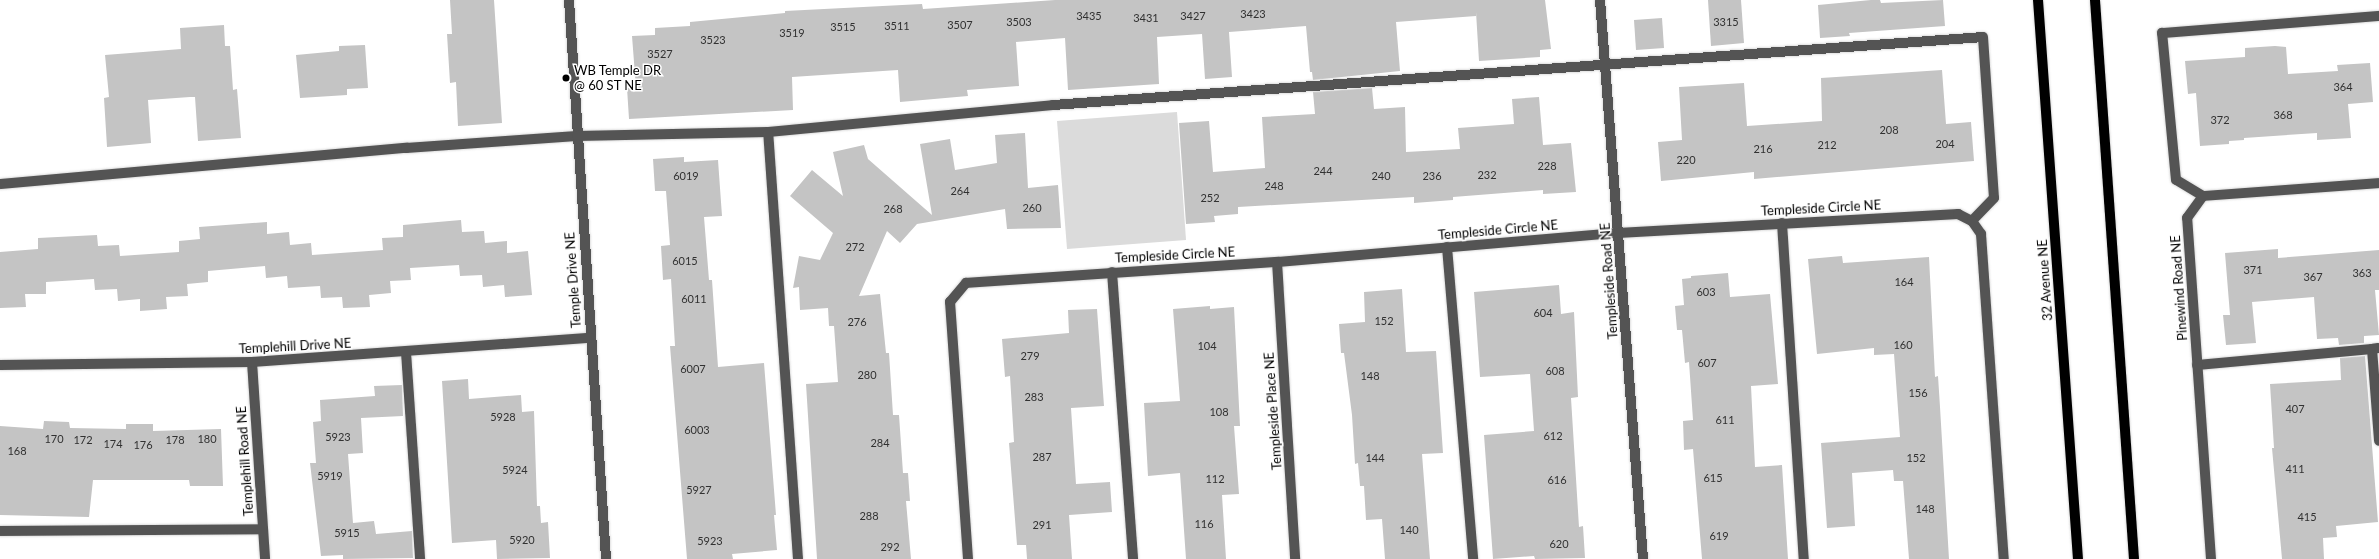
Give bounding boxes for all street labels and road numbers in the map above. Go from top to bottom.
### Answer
street label: Templeside Circle NE [1761,197,1881,219]
street label: Templeside Circle NE [1437,217,1559,243]
street label: Templeside Road NE [1597,222,1621,340]
street label: Temple Drive NE [562,232,584,328]
street label: Pinewind Road NE [2168,235,2190,341]
street label: 32 Avenue NE [2034,238,2056,322]
street label: Templeside Circle NE [1115,244,1235,266]
street label: Templehill Drive NE [238,335,352,357]
street label: Templeside Place NE [1261,352,1285,470]
street label: Templehill Road NE [233,405,257,517]

